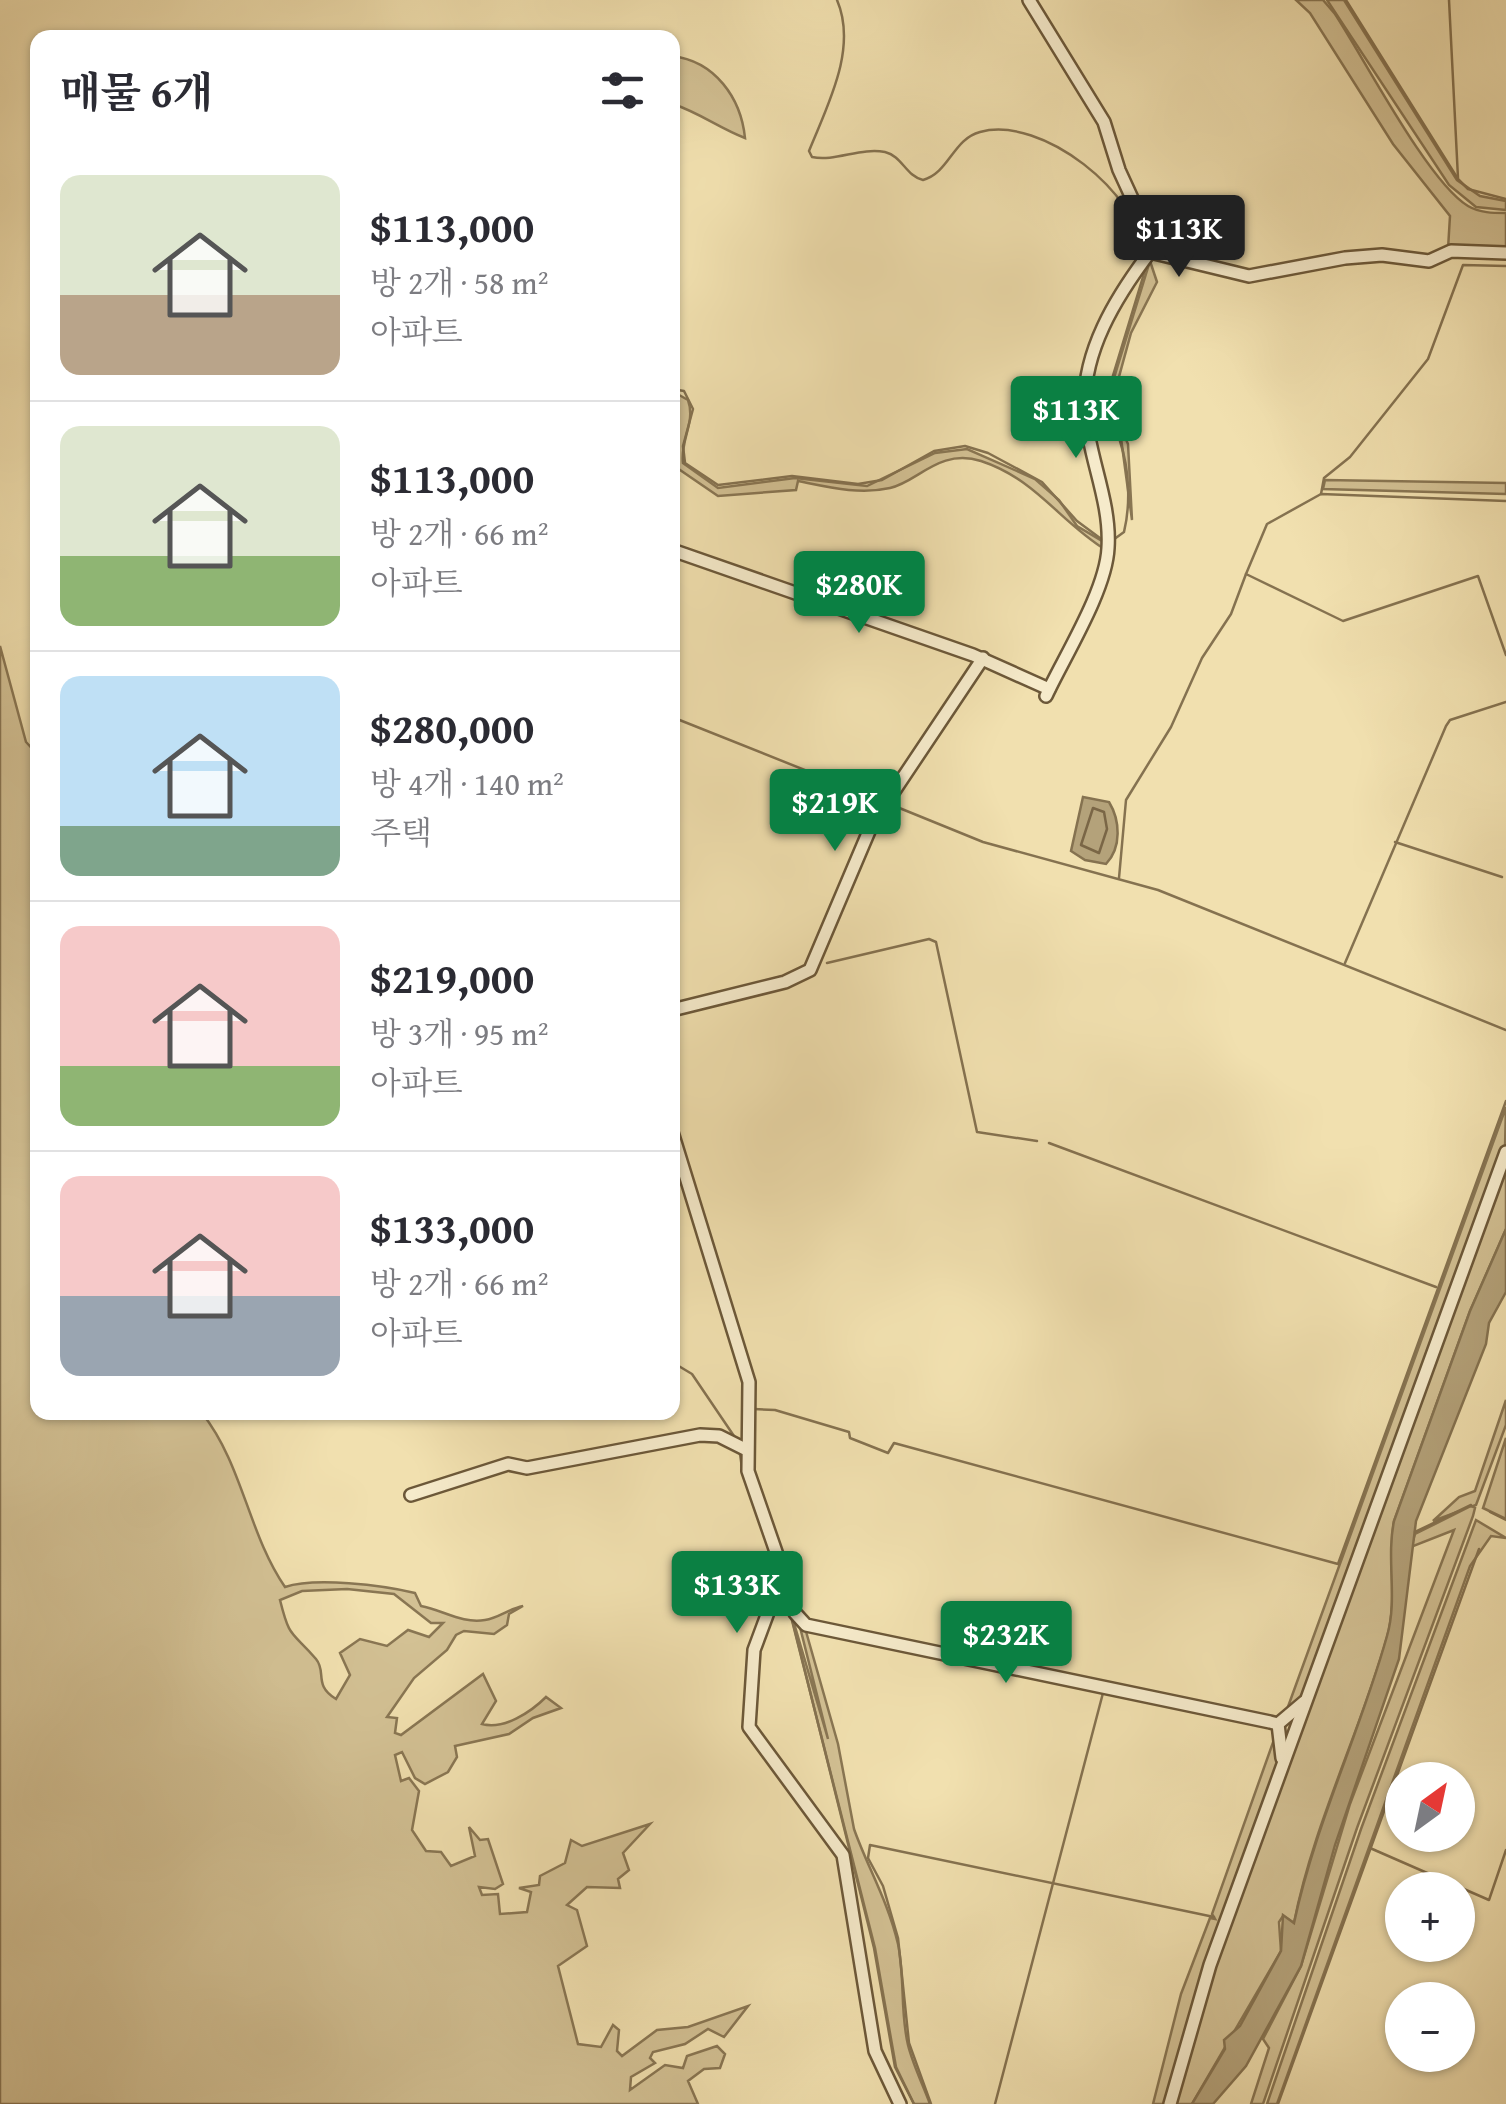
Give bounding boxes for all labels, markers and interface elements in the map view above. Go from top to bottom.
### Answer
text: 매물 6개 [60,61,213,122]
icon: filters [595,63,650,118]
pin: $113K [1109,195,1249,280]
text: $113,000 [370,196,534,257]
text: $113K [1136,204,1222,251]
icon: home [140,215,260,335]
text: 방 2개 · 58 m² [370,259,548,306]
text: 아파트 [370,308,463,355]
pin: $113K [1006,376,1146,461]
text: $113K [1033,385,1119,432]
text: $113,000 [370,447,534,508]
icon: home [140,466,260,586]
text: 방 2개 · 66 m² [370,510,548,557]
pin: $280K [789,551,929,636]
text: 아파트 [370,559,463,606]
text: $280K [816,560,902,607]
text: $280,000 [370,697,534,758]
icon: home [140,716,260,836]
text: 방 4개 · 140 m² [370,760,564,807]
pin: $219K [765,769,905,854]
text: $219K [792,778,878,825]
text: 주택 [370,809,432,856]
text: $219,000 [370,947,534,1008]
icon: home [140,966,260,1086]
text: 방 3개 · 95 m² [370,1010,548,1057]
text: 아파트 [370,1059,463,1106]
text: $133,000 [370,1197,534,1258]
icon: home [140,1216,260,1336]
text: 방 2개 · 66 m² [370,1260,548,1307]
text: 아파트 [370,1309,463,1356]
pin: $133K [667,1551,807,1636]
text: $133K [694,1560,780,1607]
pin: $232K [936,1601,1076,1686]
text: $232K [963,1610,1049,1657]
north arrow [1385,1762,1475,1852]
map controls [1385,1762,1475,2072]
button: + [1385,1872,1475,1962]
button: − [1385,1982,1475,2072]

